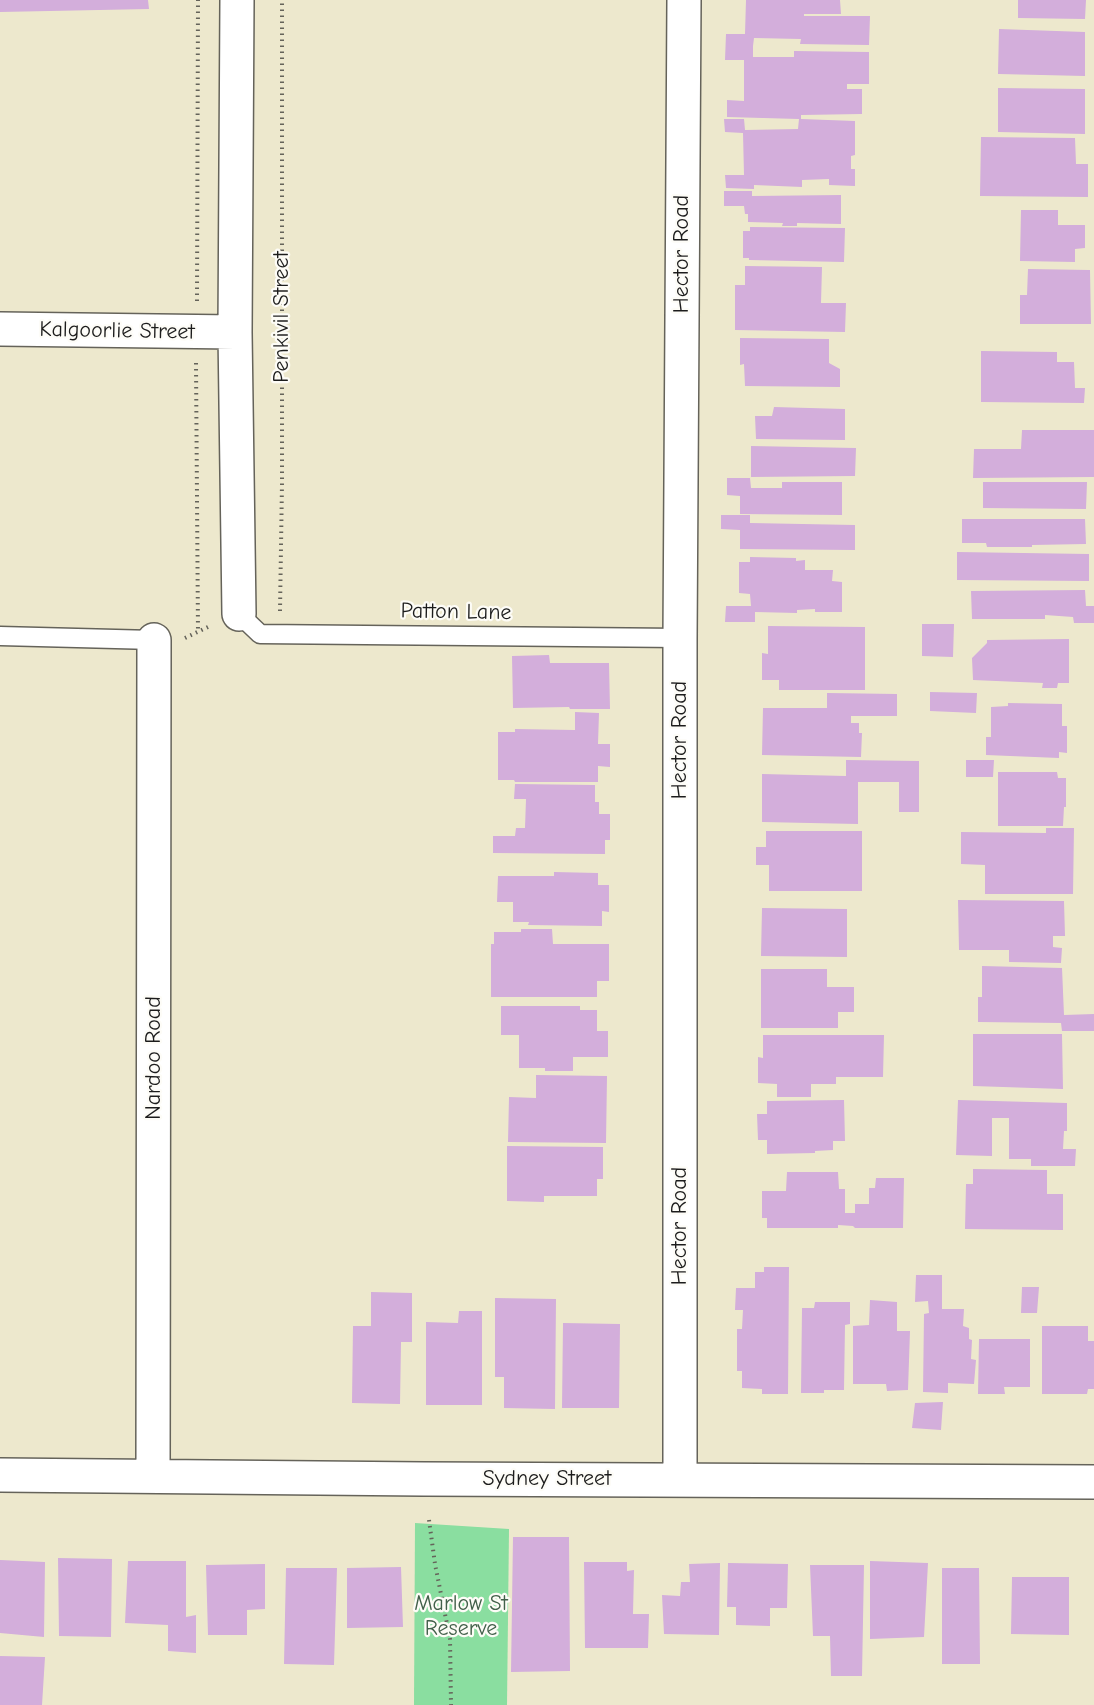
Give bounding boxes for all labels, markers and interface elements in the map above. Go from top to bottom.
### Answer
street label: Hector Road [669,195,695,313]
street label: Penkivil Street [269,251,295,383]
street label: Kalgoorlie Street [39,316,195,346]
street label: Patton Lane [400,598,512,626]
street label: Hector Road [667,681,693,799]
street label: Nardoo Road [141,996,167,1120]
street label: Hector Road [667,1167,693,1285]
street label: Sydney Street [483,1466,611,1492]
park label: Marlow St Reserve [414,1591,508,1642]

